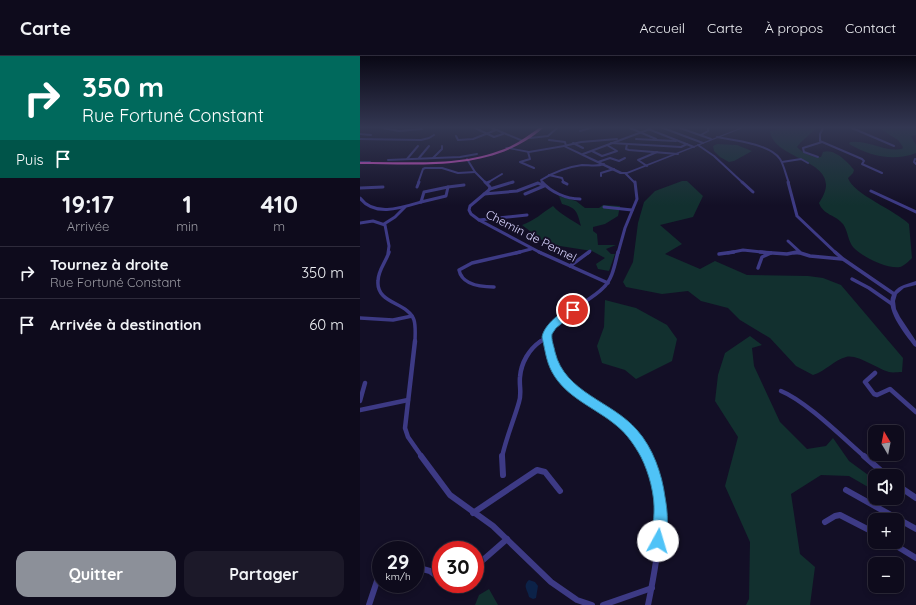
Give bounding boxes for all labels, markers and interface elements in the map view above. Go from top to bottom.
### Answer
text: Carte [20,16,71,40]
text: Accueil [639,19,685,37]
text: Carte [707,19,743,37]
text: À propos [765,19,823,37]
text: Contact [845,19,896,37]
text: 350 m [82,69,164,104]
icon: right [16,72,68,124]
text: Rue Fortuné Constant [82,104,264,127]
icon: arrive [52,148,74,170]
text: Puis [16,150,44,169]
text: 19:17 [62,189,114,219]
text: 1 [183,189,192,219]
text: 410 [260,189,298,219]
street label: Chemin de Pennel [483,206,579,265]
text: Arrivée [67,218,109,234]
text: min [176,218,198,234]
text: m [273,218,285,234]
text: Tournez à droite [50,255,169,274]
icon: right [16,262,38,284]
text: 350 m [301,263,344,282]
text: Rue Fortuné Constant [50,274,181,290]
pin [556,293,590,327]
icon: arrive [562,299,584,321]
icon: arrive [16,314,38,336]
text: Arrivée à destination [50,315,202,334]
text: 60 m [309,315,344,334]
north arrow [868,425,904,461]
map controls [868,425,904,593]
button: sound [868,469,904,505]
button: + [868,513,904,549]
position arrow [637,520,679,562]
speed limit sign: 30 [432,541,484,593]
text: 29 [387,549,409,574]
button: Quitter [16,551,176,597]
button: Partager [184,551,344,597]
button: − [868,557,904,593]
text: km/h [385,570,411,583]

